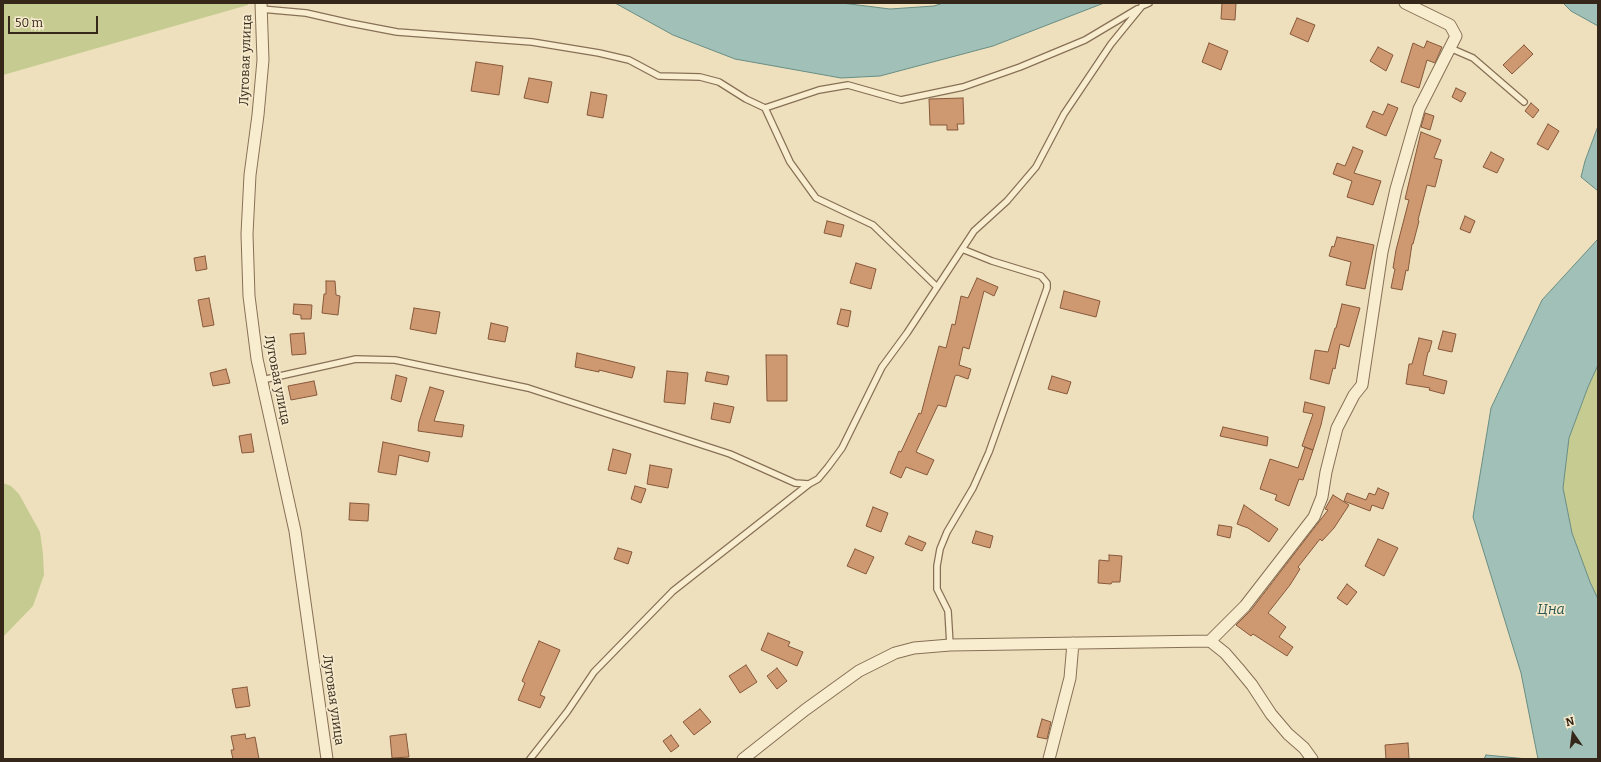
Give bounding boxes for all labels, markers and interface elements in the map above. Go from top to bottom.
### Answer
scale bar [10,8,100,34]
street label: Луговая улица [237,14,255,106]
text: 50 m [15,16,43,30]
street label: Луговая улица [261,334,293,426]
water label: Цна [1537,602,1565,618]
street label: Луговая улица [319,654,347,746]
north arrow [1553,714,1593,754]
text: N [1564,715,1576,729]

